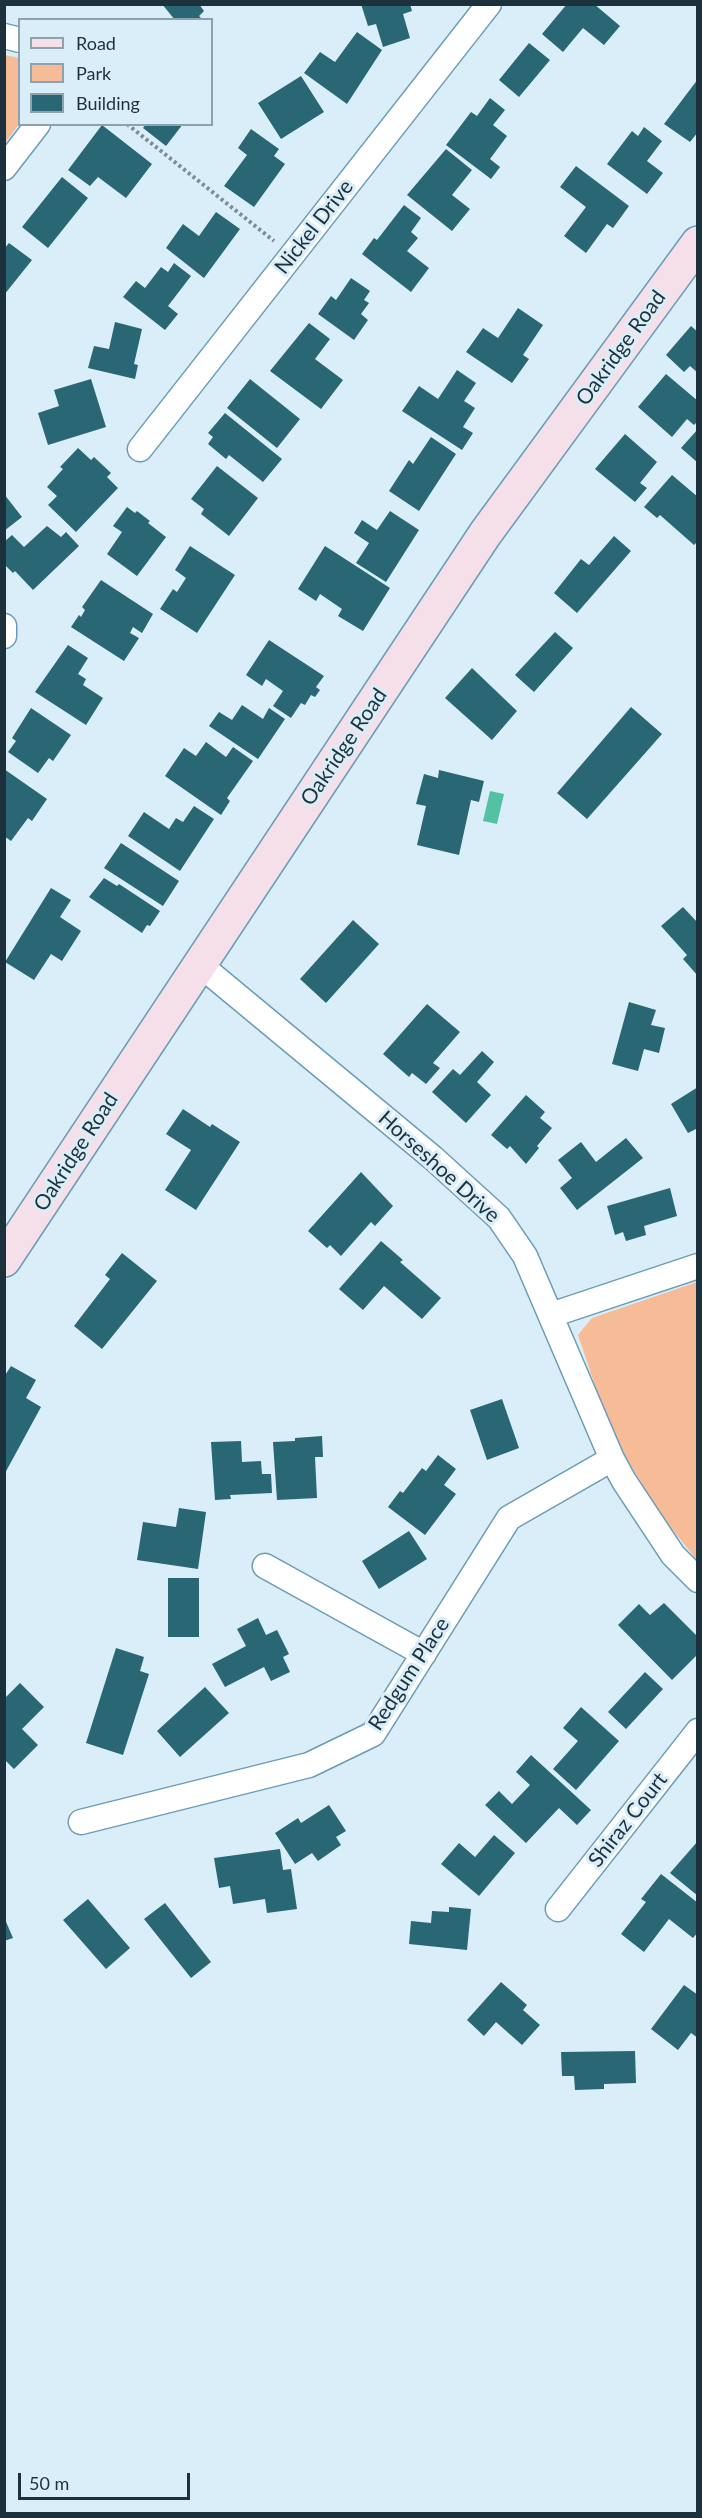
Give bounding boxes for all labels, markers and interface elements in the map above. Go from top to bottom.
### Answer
legend [18,18,213,126]
text: Road [76,32,116,54]
text: Park [76,62,111,84]
text: Building [76,92,140,114]
street label: Nickel Drive [269,175,359,279]
street label: Oakridge Road [571,286,671,410]
street label: Oakridge Road [296,684,392,810]
street label: Oakridge Road [28,1088,124,1216]
street label: Horseshoe Drive [373,1106,505,1228]
street label: Redgum Place [363,1613,455,1735]
street label: Shiraz Court [583,1768,673,1872]
scale bar [21,2461,194,2499]
text: 50 m [29,2472,69,2494]

